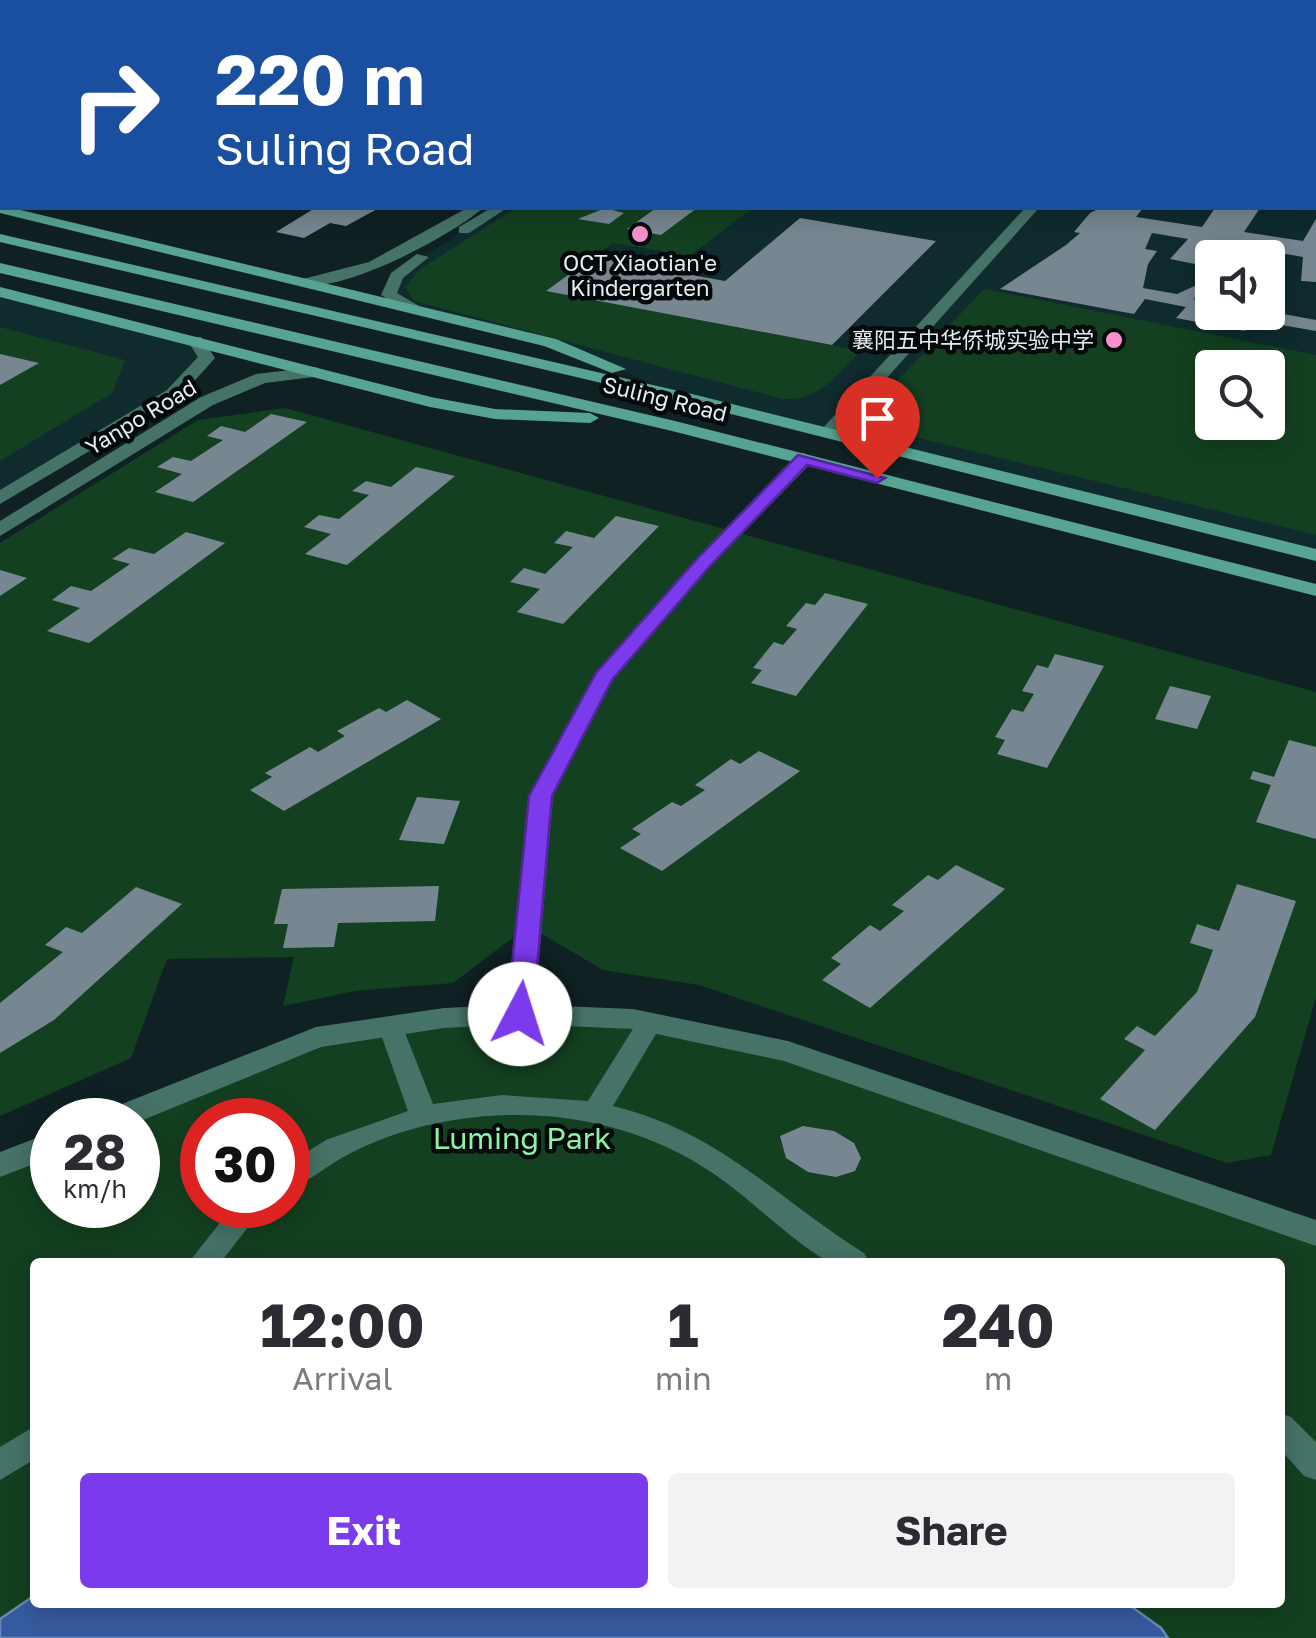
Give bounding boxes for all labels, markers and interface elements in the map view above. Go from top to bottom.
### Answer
text: 220 m [215,36,425,120]
icon: right [50,40,180,170]
text: Suling Road [215,121,474,175]
marker: OCT Xiaotian'e Kindergarten [629,223,651,245]
map controls [1195,240,1285,440]
button: sound [1195,240,1285,330]
place label: OCT Xiaotian'e Kindergarten [563,249,717,301]
place label: 襄阳五中华侨城实验中学 [852,326,1094,353]
marker: 襄阳五中华侨城实验中学 [1103,329,1125,351]
button: search [1195,350,1285,440]
street label: Suling Road [600,370,730,427]
street label: Yanpo Road [80,373,201,460]
pin [835,376,920,479]
icon: arrive [850,391,905,446]
position arrow [468,962,572,1066]
speed limit sign: 30 [180,1098,310,1228]
park label: Luming Park [433,1120,611,1156]
text: 28 [64,1121,126,1181]
text: km/h [63,1173,127,1204]
text: 12:00 [260,1288,425,1360]
text: 1 [668,1288,699,1360]
text: 240 [942,1288,1055,1360]
text: Arrival [292,1359,393,1397]
text: min [655,1359,712,1397]
text: m [984,1359,1012,1397]
button: Exit [80,1473,648,1588]
button: Share [668,1473,1235,1588]

